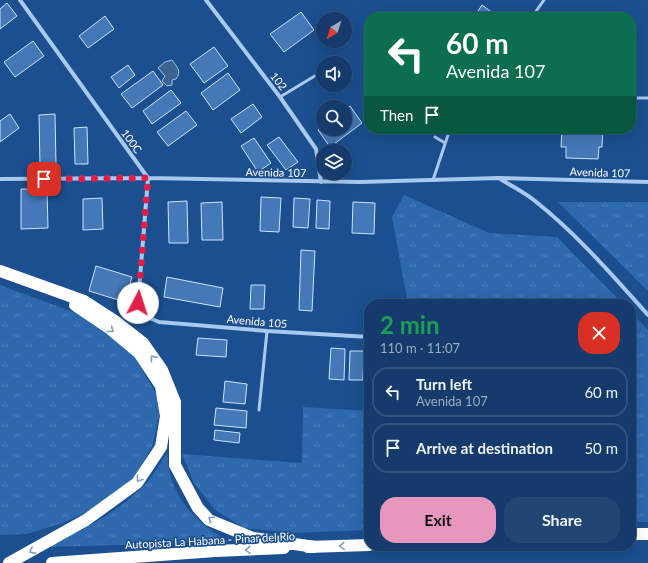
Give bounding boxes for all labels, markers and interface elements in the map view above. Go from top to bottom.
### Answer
north arrow [316,12,352,48]
map controls [316,12,352,180]
text: 60 m [446,26,509,60]
icon: left [380,28,432,80]
button: sound [316,56,352,92]
text: Avenida 107 [446,60,545,82]
street label: 102 [268,69,290,93]
button: search [316,100,352,136]
icon: arrive [421,104,443,126]
text: Then [380,106,413,124]
street label: 100C [119,126,145,156]
button: layers [316,144,352,180]
pin [27,162,61,196]
street label: Avenida 107 [569,164,631,180]
street label: Avenida 107 [246,165,306,179]
icon: arrive [33,168,55,190]
position arrow [117,282,159,324]
text: 2 min [380,310,440,339]
street label: Avenida 105 [226,312,288,330]
button: close [578,312,620,354]
one-way arrow [106,325,113,332]
text: 110 m · 11:07 [380,340,460,356]
one-way arrow [151,355,158,362]
text: Turn left [416,375,472,393]
icon: left [382,381,404,403]
text: 60 m [584,383,618,401]
text: Avenida 107 [416,393,488,409]
icon: arrive [382,437,404,459]
text: Arrive at destination [416,439,553,457]
text: 50 m [584,439,618,457]
one-way arrow [137,475,144,482]
button: Exit [380,497,496,543]
button: Share [504,497,620,543]
one-way arrow [208,517,215,524]
street label: Autopista La Habana - Pinar del Río [125,529,295,551]
one-way arrow [339,542,345,550]
one-way arrow [245,545,251,554]
one-way arrow [29,547,36,554]

